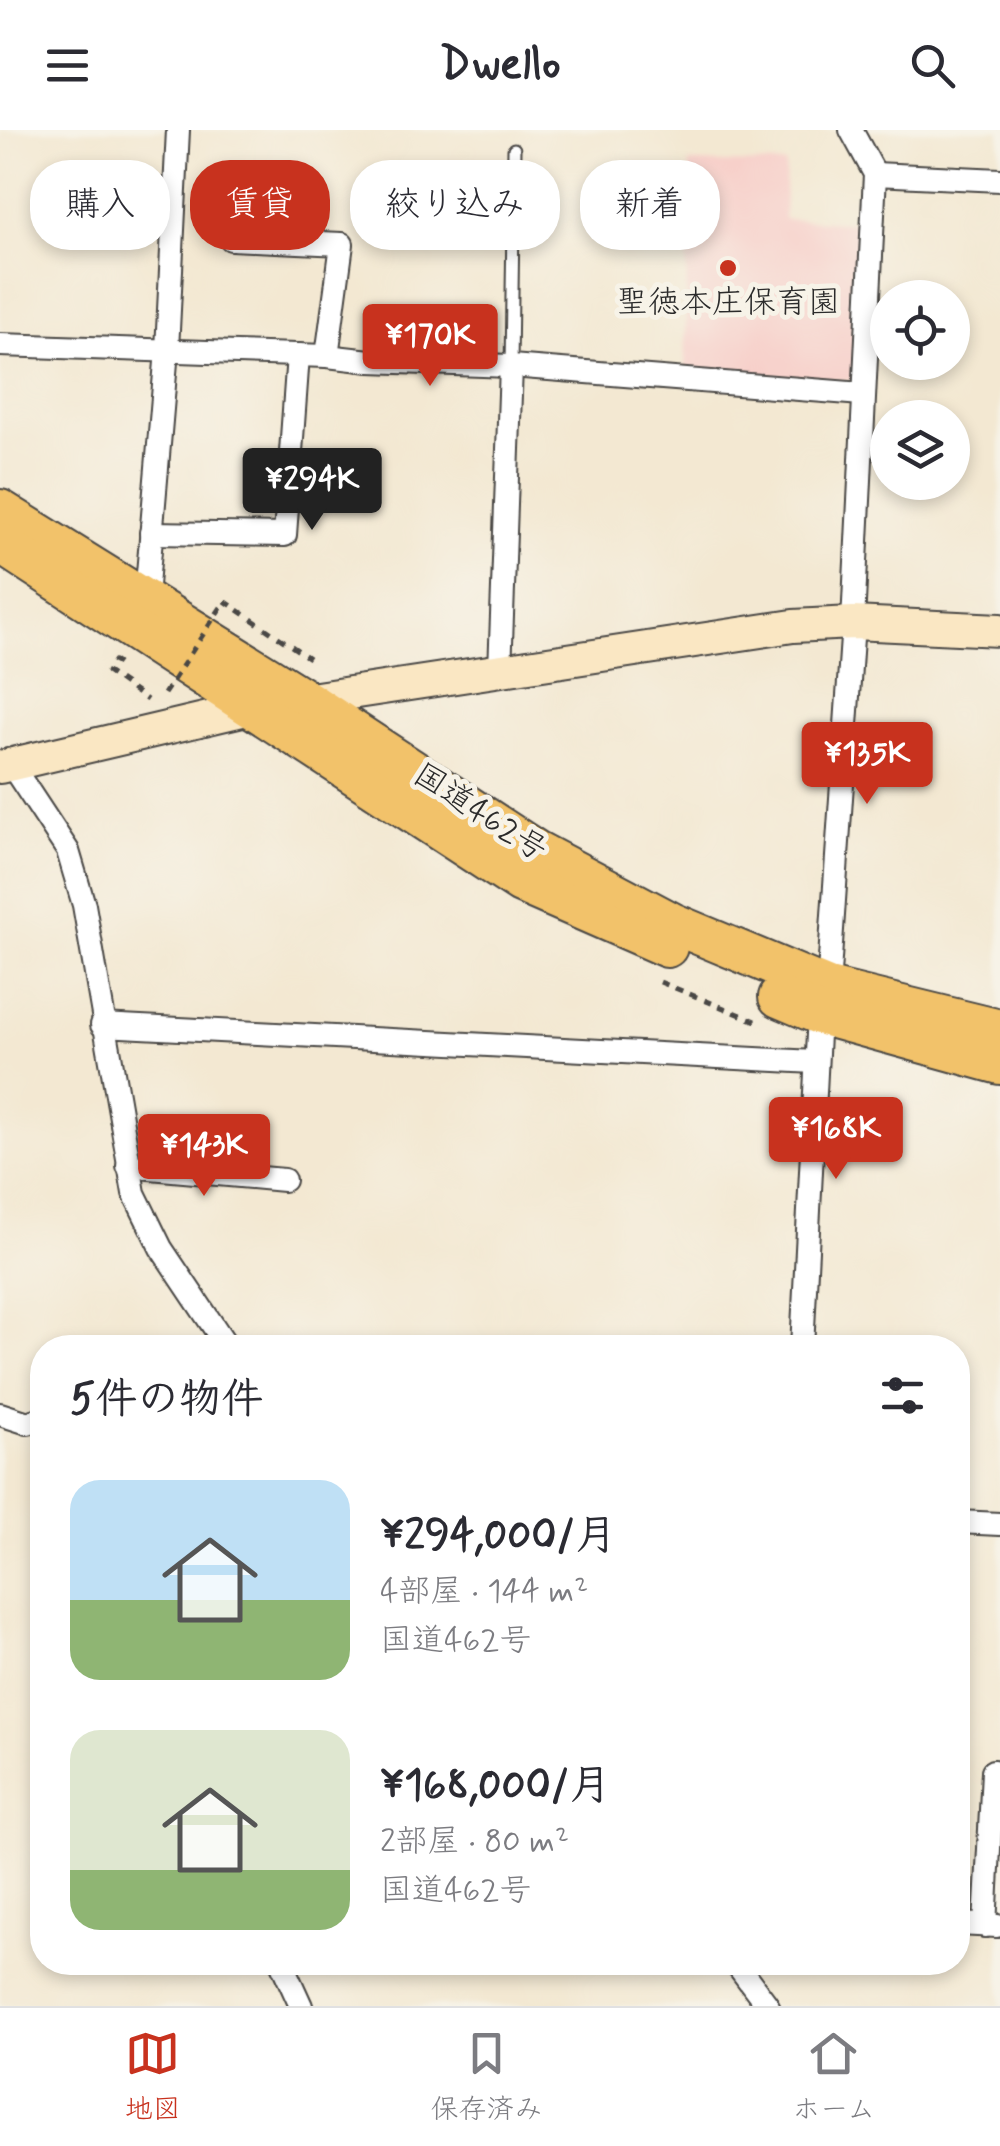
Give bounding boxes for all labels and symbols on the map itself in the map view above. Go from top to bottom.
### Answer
marker: 聖徳本庄保育園 [717,257,739,279]
place label: 聖徳本庄保育園 [616,282,840,324]
pin: ¥170K [360,304,500,389]
pin: ¥294K [242,448,382,533]
pin: ¥135K [797,722,937,807]
street label: 国道462号 [405,754,555,872]
pin: ¥168K [766,1097,906,1182]
pin: ¥143K [134,1114,274,1199]

